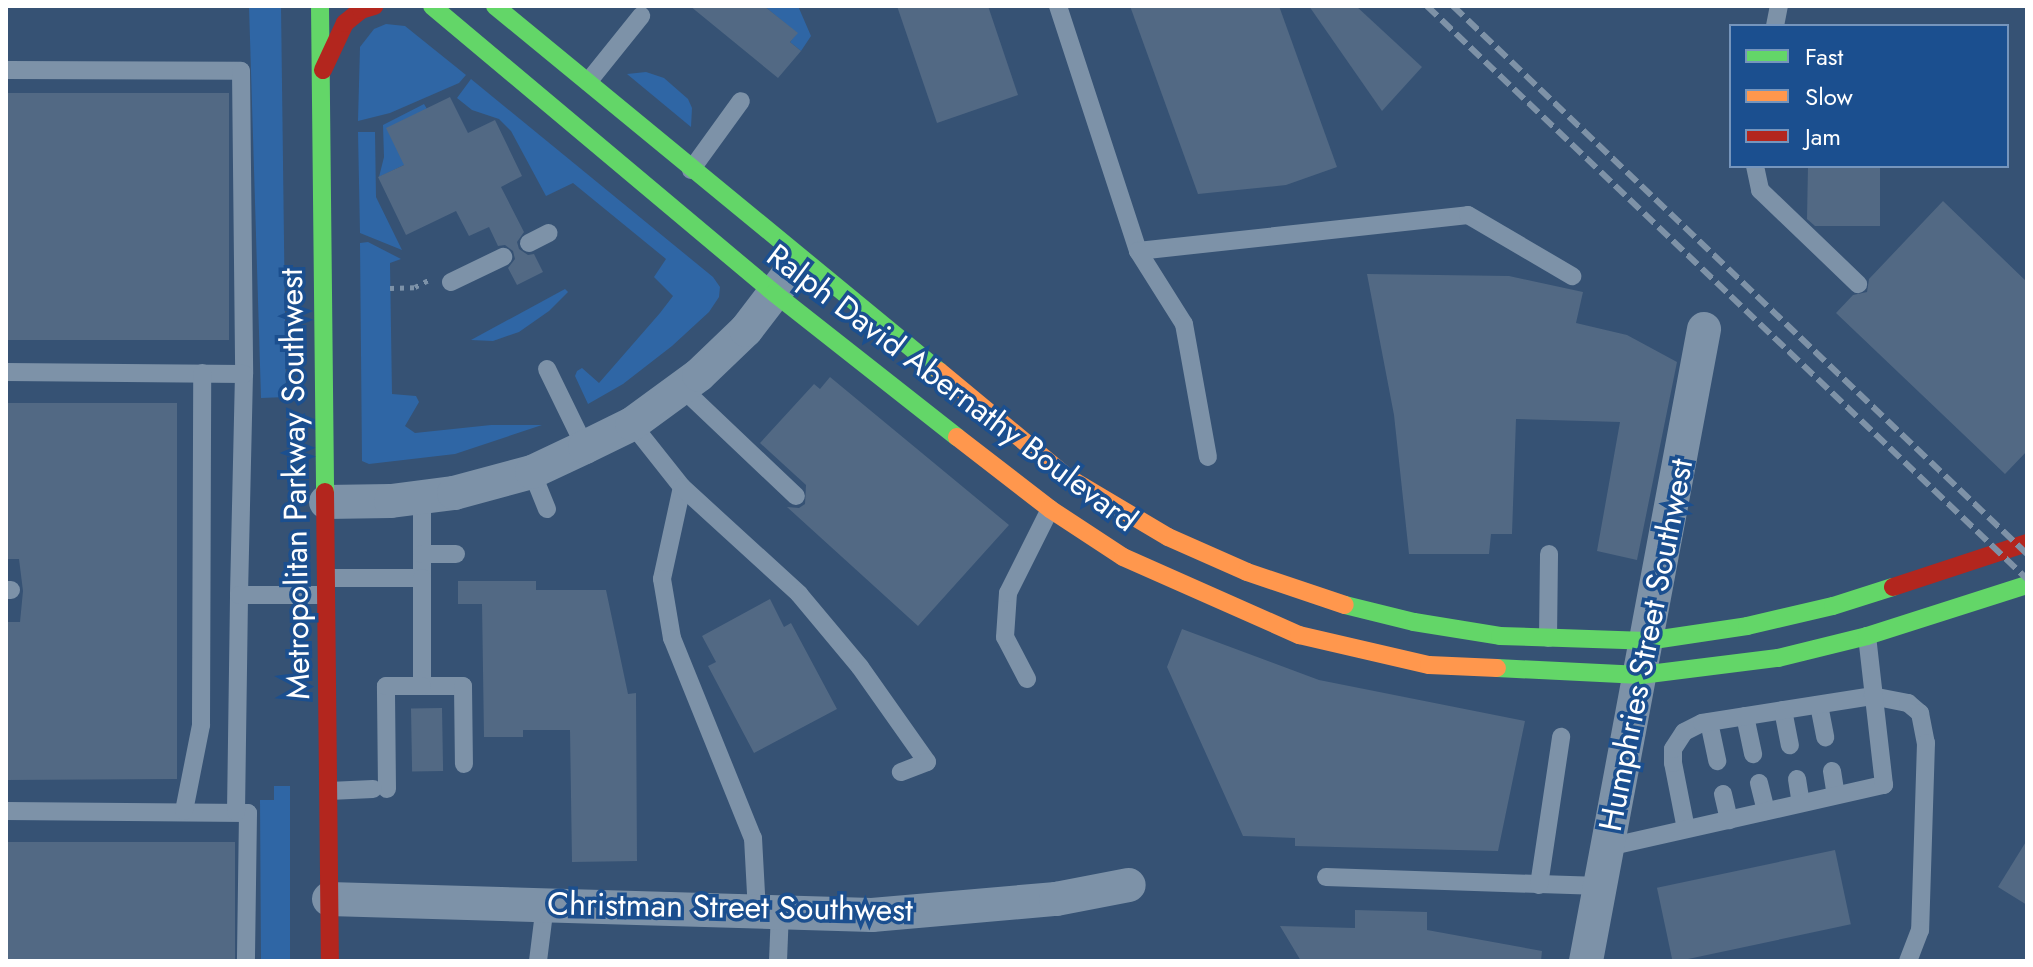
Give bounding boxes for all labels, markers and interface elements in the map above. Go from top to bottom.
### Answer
legend [1729,24,2009,168]
text: Fast [1805,39,1843,74]
text: Slow [1805,79,1853,114]
text: Jam [1805,119,1841,154]
street label: Ralph David Abernathy Boulevard [759,236,1145,540]
street label: Metropolitan Parkway Southwest [272,268,318,700]
street label: Humphries Street Southwest [1591,456,1701,834]
street label: Christman Street Southwest [547,885,913,929]

